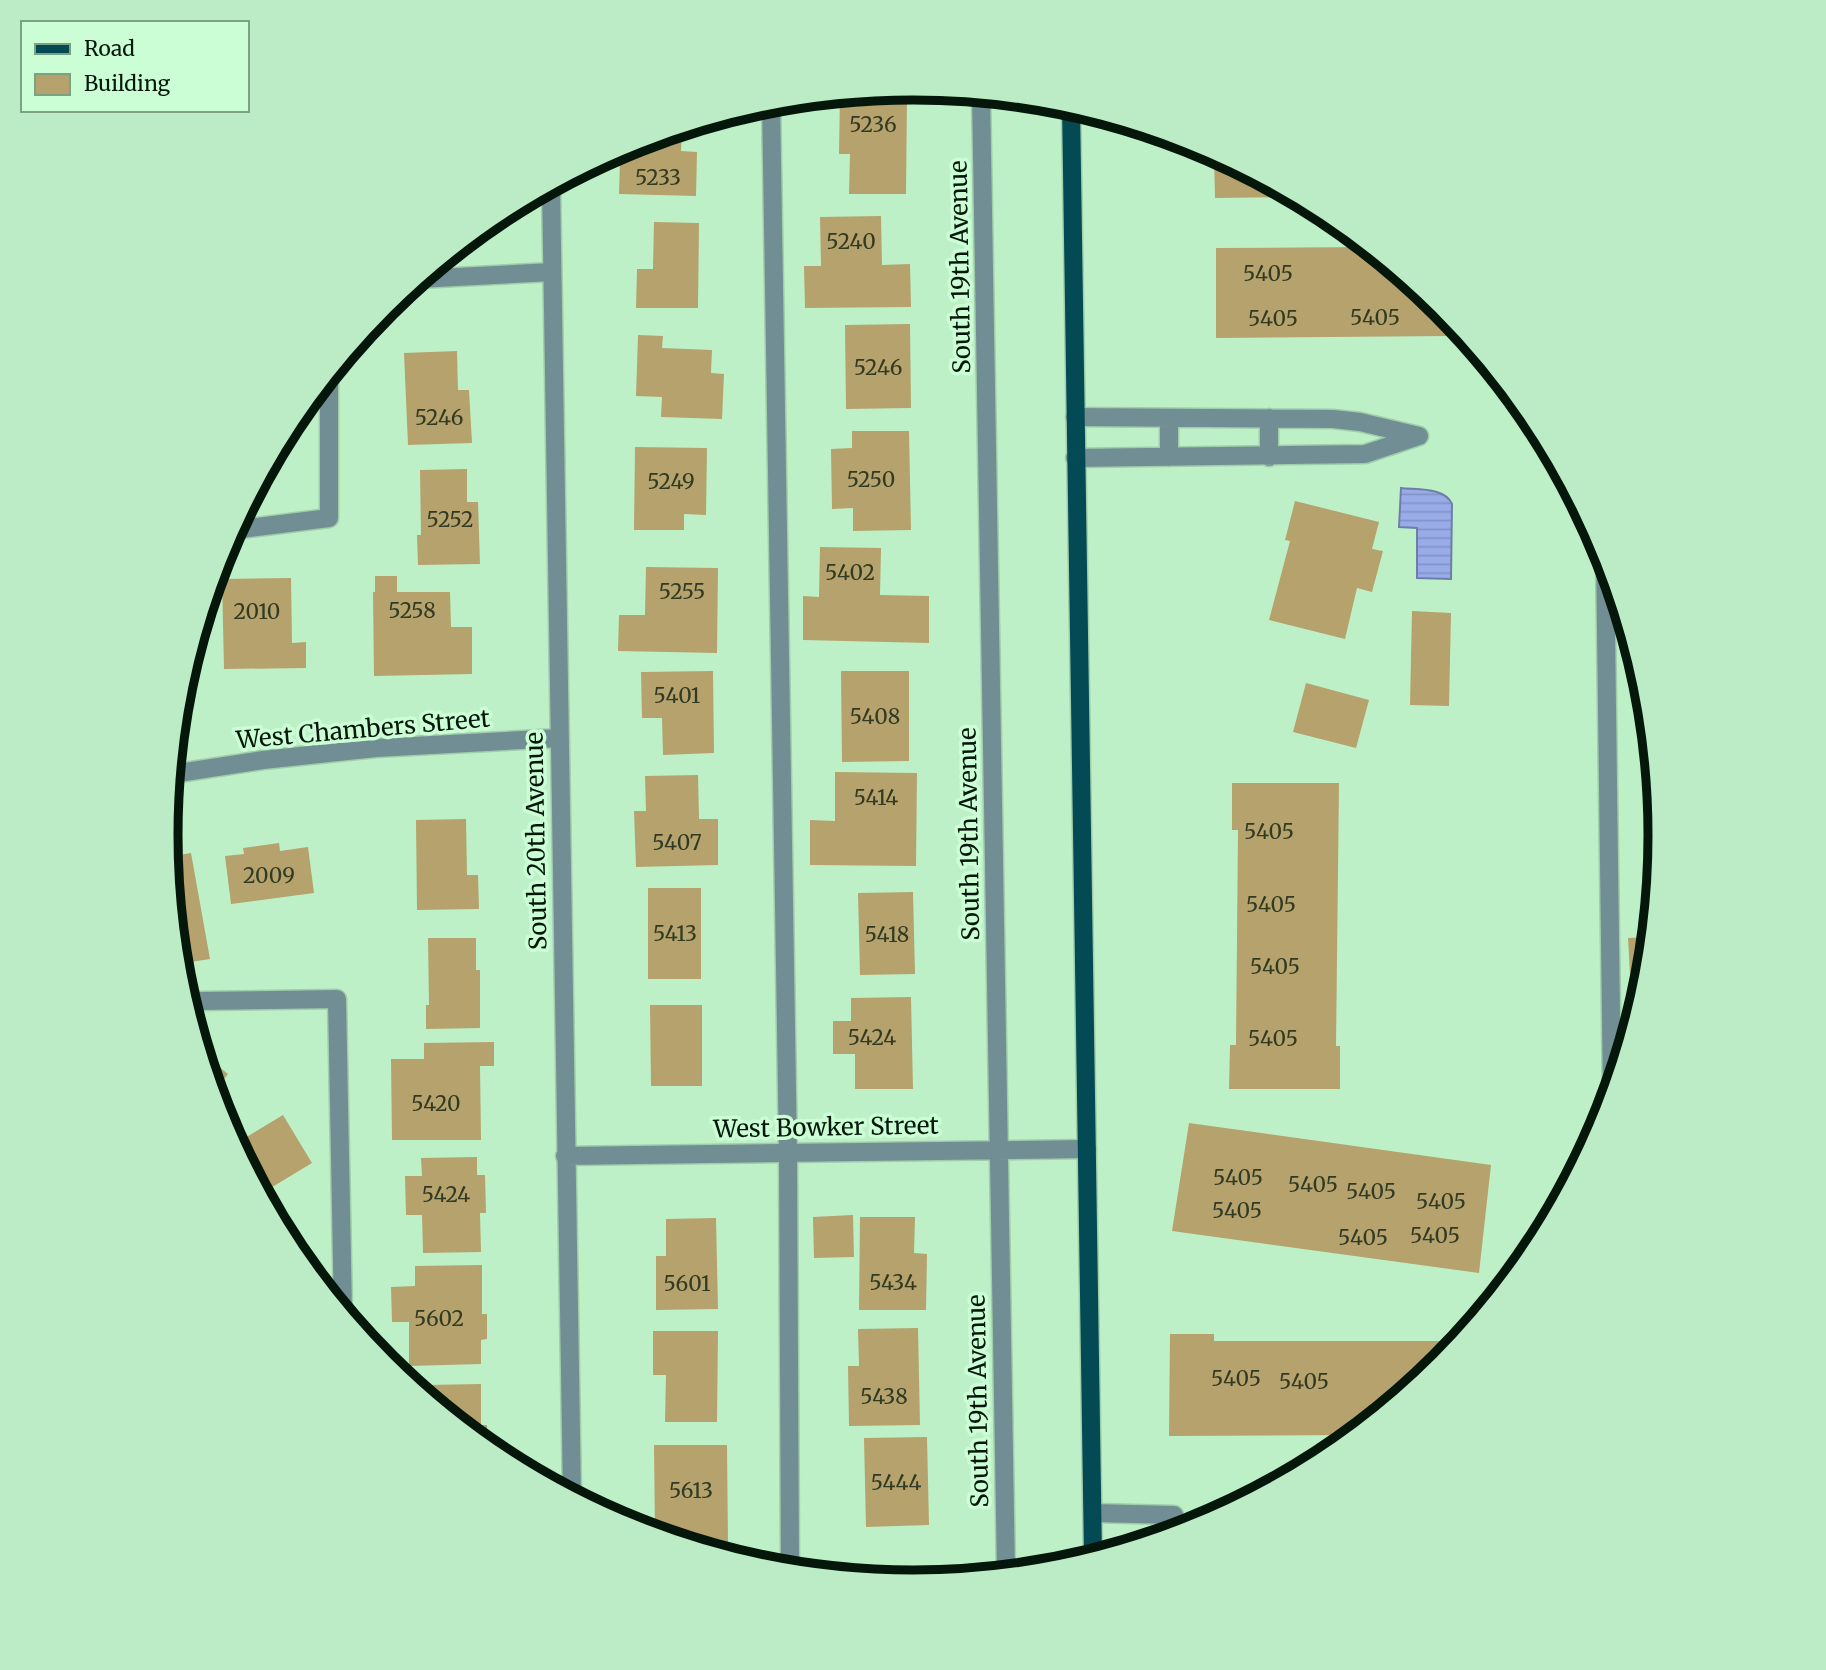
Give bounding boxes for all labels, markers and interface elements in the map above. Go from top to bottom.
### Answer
legend [21,21,248,112]
text: Road [84,35,135,62]
text: Building [84,70,171,97]
house number: 5236 [849,111,897,138]
street label: South 19th Avenue [943,160,977,374]
house number: 5233 [635,164,681,191]
house number: 5240 [826,228,876,255]
house number: 5405 [1243,260,1293,287]
house number: 5405 [1350,304,1400,331]
house number: 5405 [1248,305,1298,332]
house number: 5246 [854,354,902,381]
house number: 5246 [415,404,463,431]
house number: 5250 [847,466,895,493]
house number: 5249 [647,468,695,495]
house number: 5252 [427,506,473,533]
house number: 5402 [825,559,875,586]
house number: 5255 [659,578,705,605]
house number: 5258 [388,597,436,624]
house number: 2010 [234,598,280,625]
house number: 5401 [654,682,700,709]
street label: West Chambers Street [234,702,492,756]
house number: 5408 [850,703,900,730]
street label: South 19th Avenue [952,727,986,941]
street label: South 20th Avenue [519,732,553,950]
house number: 5414 [854,784,898,811]
house number: 5405 [1244,818,1294,845]
house number: 5407 [652,829,702,856]
house number: 2009 [243,862,295,889]
house number: 5405 [1246,891,1296,918]
house number: 5413 [653,920,697,947]
house number: 5418 [865,921,909,948]
house number: 5405 [1250,953,1300,980]
house number: 5424 [848,1024,896,1051]
house number: 5405 [1248,1025,1298,1052]
house number: 5420 [411,1090,461,1117]
street label: West Bowker Street [712,1110,940,1144]
house number: 5405 [1213,1164,1263,1191]
house number: 5405 [1288,1171,1338,1198]
house number: 5405 [1346,1178,1396,1205]
house number: 5424 [422,1181,470,1208]
house number: 5405 [1416,1188,1466,1215]
house number: 5405 [1212,1197,1262,1224]
house number: 5405 [1410,1222,1460,1249]
house number: 5405 [1338,1224,1388,1251]
house number: 5434 [869,1269,917,1296]
house number: 5601 [664,1270,710,1297]
street label: South 19th Avenue [961,1294,995,1508]
house number: 5602 [414,1305,464,1332]
house number: 5405 [1211,1365,1261,1392]
house number: 5405 [1279,1368,1329,1395]
house number: 5438 [860,1383,908,1410]
house number: 5444 [871,1469,921,1496]
house number: 5613 [669,1477,713,1504]

